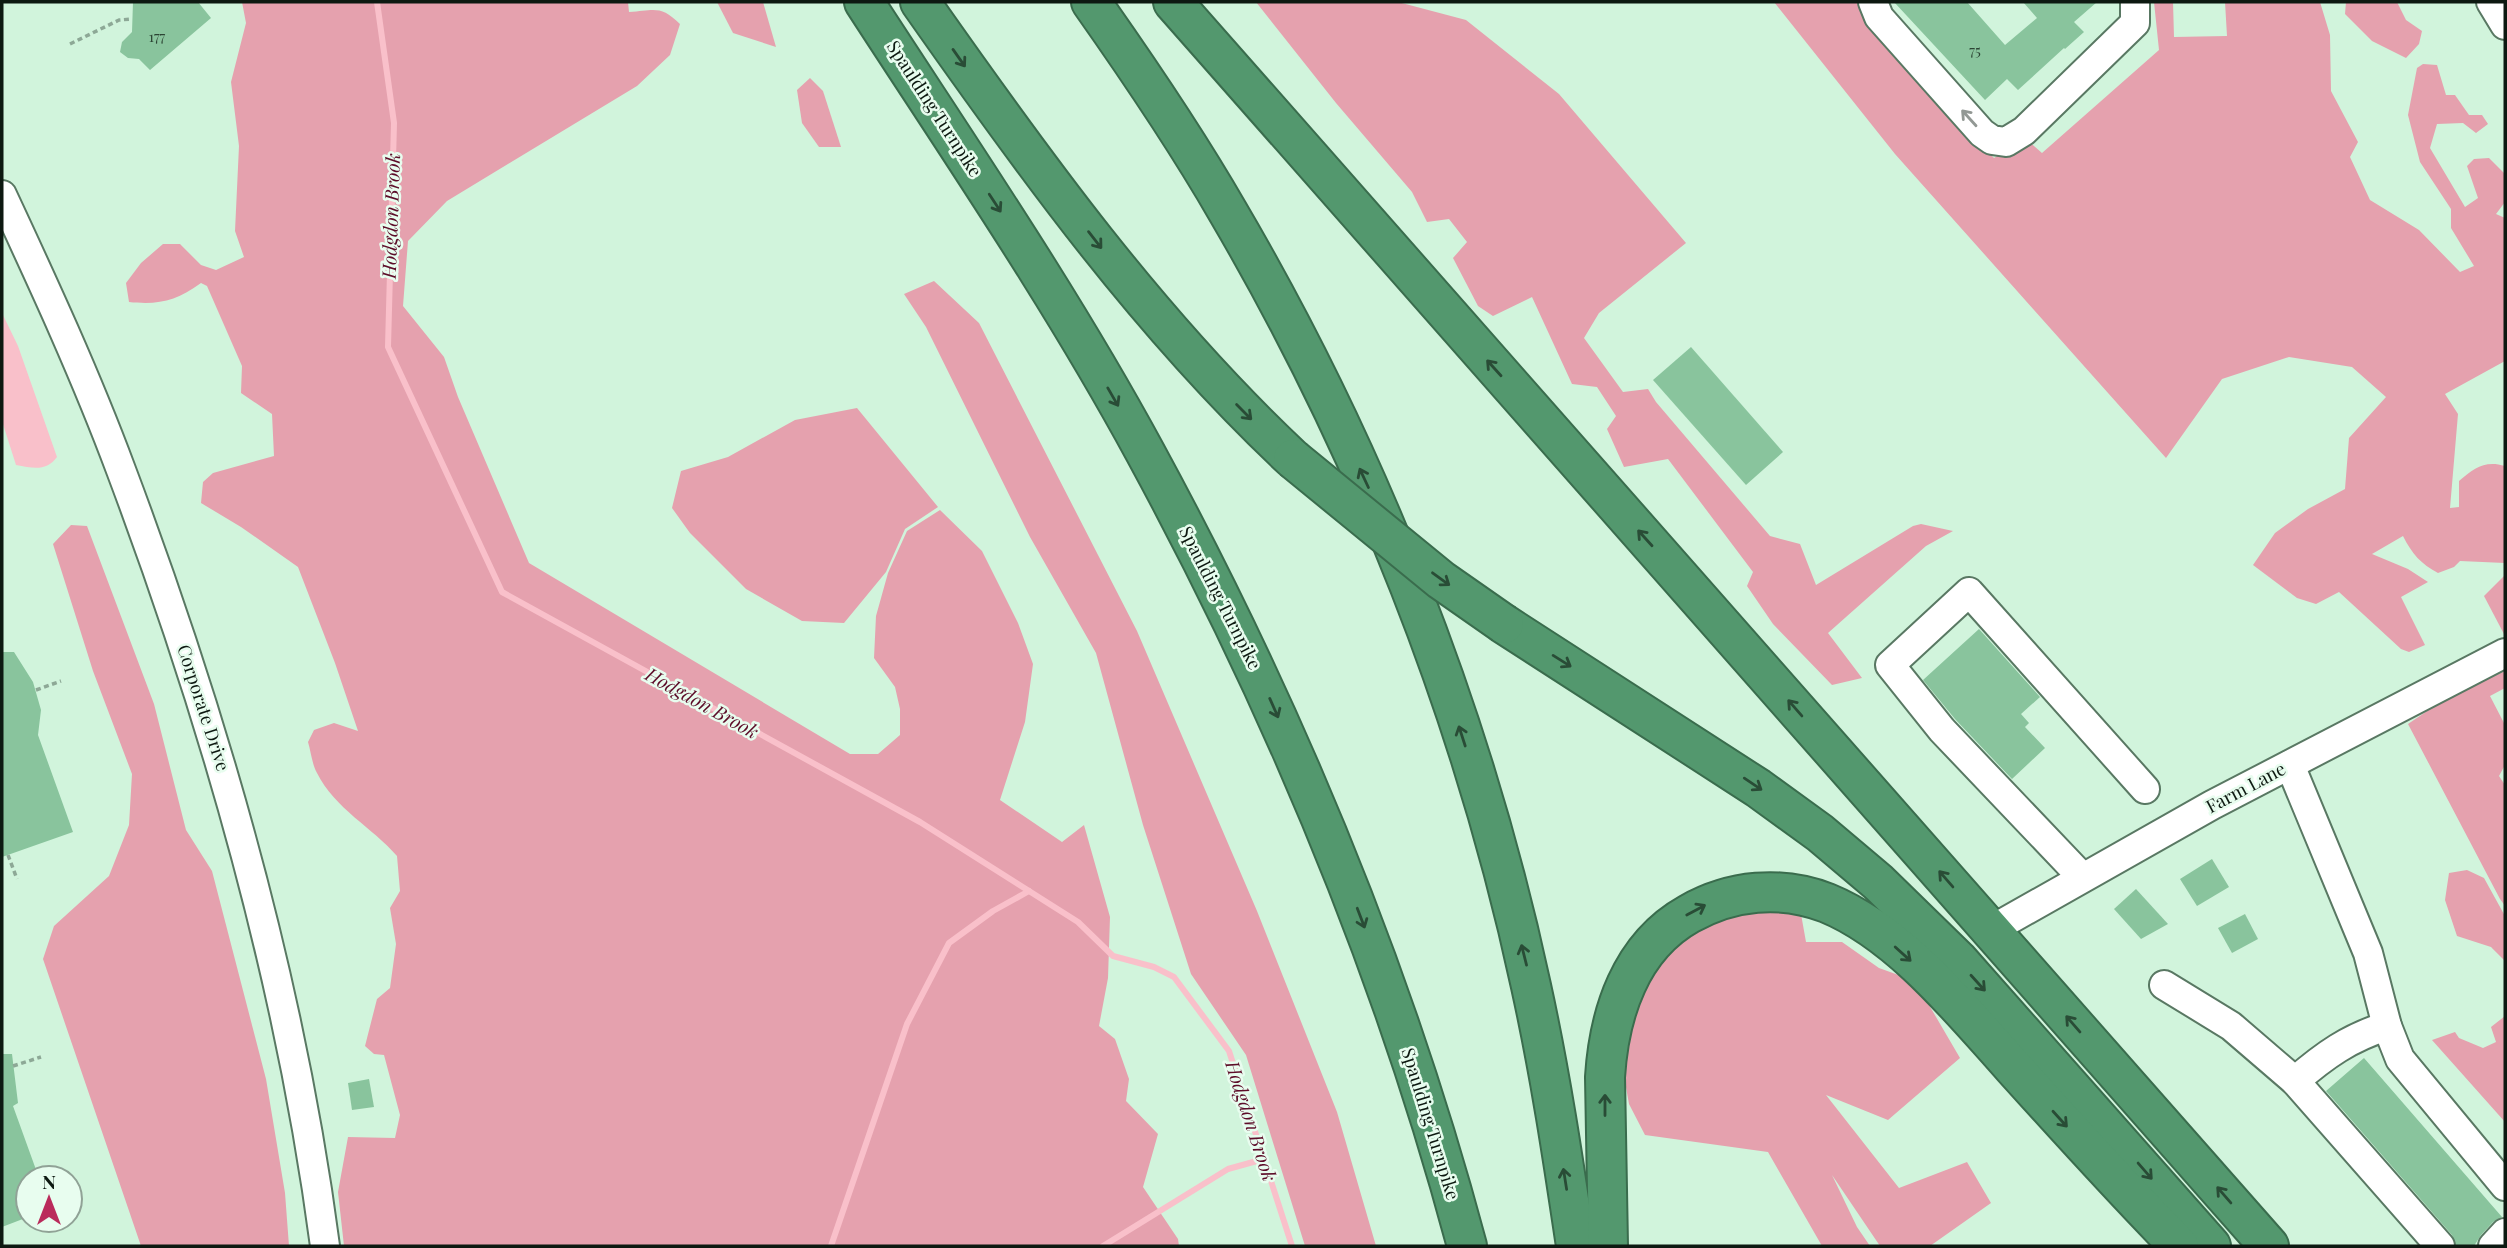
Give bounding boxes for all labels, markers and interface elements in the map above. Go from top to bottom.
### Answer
house number: 177 [149,27,166,46]
street label: Spaulding Turnpike [882,36,988,181]
house number: 75 [1969,41,1981,60]
one-way arrow [952,48,966,67]
one-way arrow [1961,109,1977,127]
water label: Hodgdon Brook [375,153,405,280]
one-way arrow [987,193,1002,212]
one-way arrow [1088,230,1103,249]
one-way arrow [1486,359,1502,377]
one-way arrow [1107,387,1121,407]
one-way arrow [1235,403,1252,420]
one-way arrow [1357,468,1371,489]
street label: Spaulding Turnpike [1174,522,1267,673]
one-way arrow [1637,529,1653,547]
one-way arrow [1431,572,1450,587]
street label: Corporate Drive [172,641,236,774]
one-way arrow [1551,654,1571,668]
water label: Hodgdon Brook [640,660,764,744]
one-way arrow [1268,697,1281,718]
one-way arrow [1787,699,1803,717]
one-way arrow [1455,726,1467,748]
street label: Farm Lane [2202,756,2290,818]
one-way arrow [1743,777,1762,791]
one-way arrow [1937,871,1954,888]
one-way arrow [1685,903,1706,916]
one-way arrow [1356,907,1368,928]
one-way arrow [1517,944,1530,967]
one-way arrow [1894,946,1912,962]
one-way arrow [1970,974,1986,992]
one-way arrow [2065,1015,2081,1033]
street label: Spaulding Turnpike [1396,1045,1465,1203]
water label: Hodgdon Brook [1220,1056,1284,1185]
one-way arrow [1598,1093,1612,1116]
one-way arrow [2052,1110,2068,1128]
one-way arrow [2137,1162,2153,1180]
north arrow [14,1164,84,1234]
text: N [42,1168,56,1194]
one-way arrow [1558,1168,1571,1191]
one-way arrow [2216,1186,2232,1204]

